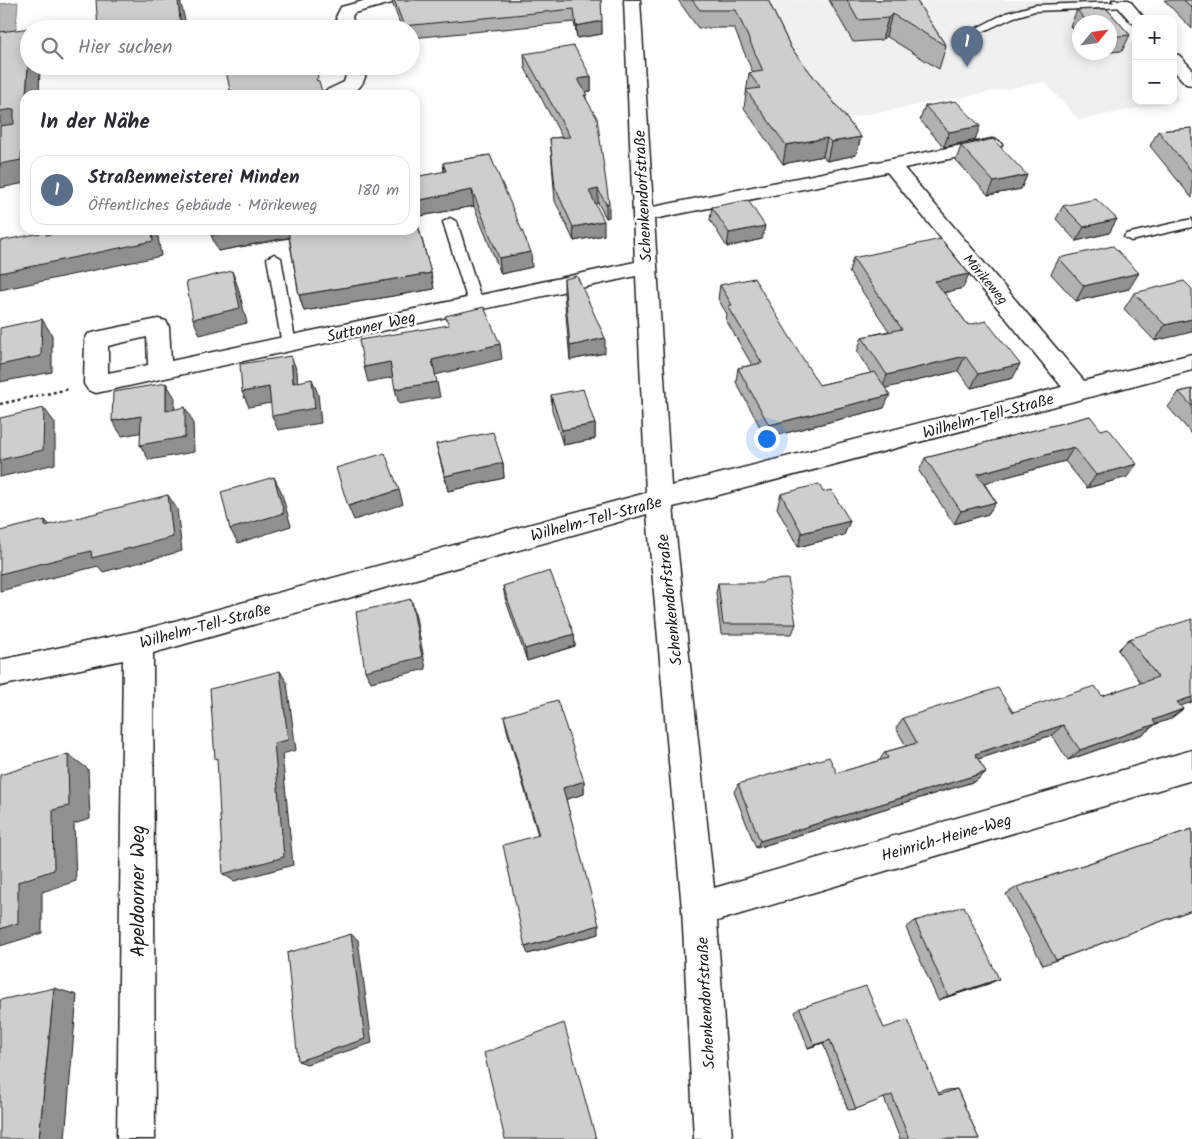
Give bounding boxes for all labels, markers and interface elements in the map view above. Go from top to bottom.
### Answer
north arrow [1072,15,1117,60]
map controls [1132,15,1177,105]
button: + [1132,15,1177,60]
search box [20,20,420,75]
pin: 1 [951,26,983,67]
text: Hier suchen [78,33,172,63]
icon: search [38,34,66,62]
button: − [1132,60,1177,105]
text: In der Nähe [40,106,150,139]
street label: Schenkendorfstraße [628,129,659,263]
text: Straßenmeisterei Minden [88,163,300,193]
text: 1 [55,178,59,203]
text: 180 m [357,178,399,203]
text: Öffentliches Gebäude · Mörikeweg [88,193,317,218]
street label: Mörikeweg [957,249,1013,310]
street label: Suttoner Weg [324,305,418,350]
street label: Wilhelm-Tell-Straße [920,387,1057,446]
your location [754,426,780,452]
street label: Wilhelm-Tell-Straße [528,490,665,549]
street label: Schenkendorfstraße [651,533,690,667]
street label: Wilhelm-Tell-Straße [137,597,274,656]
street label: Heinrich-Heine-Weg [878,808,1015,869]
street label: Apeldoorner Weg [124,825,154,957]
street label: Schenkendorfstraße [691,936,722,1070]

